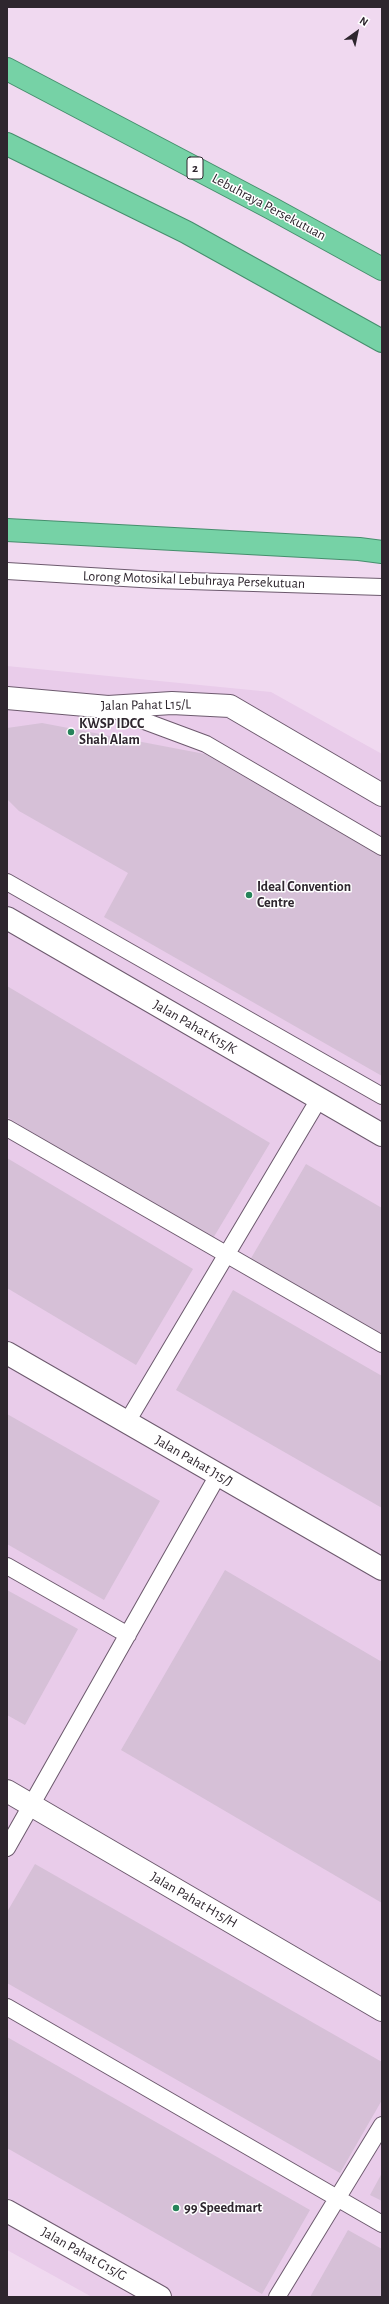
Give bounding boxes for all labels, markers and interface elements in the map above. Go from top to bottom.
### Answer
north arrow [337,12,377,52]
text: N [358,15,370,28]
road number: 2 [187,157,203,179]
street label: Lebuhraya Persekutuan [209,170,329,244]
street label: Lorong Motosikal Lebuhraya Persekutuan [83,568,305,592]
street label: Jalan Pahat L15/L [101,696,191,714]
place label: KWSP IDCC Shah Alam [79,716,144,748]
marker: KWSP IDCC Shah Alam [66,727,76,737]
place label: Ideal Convention Centre [257,879,351,912]
marker: Ideal Convention Centre [244,890,254,900]
street label: Jalan Pahat K15/K [150,996,240,1058]
street label: Jalan Pahat J15/J [152,1432,236,1490]
street label: Jalan Pahat H15/H [148,1868,240,1932]
place label: 99 Speedmart [184,2200,262,2216]
marker: 99 Speedmart [171,2203,181,2213]
street label: Jalan Pahat G15/G [38,2224,130,2284]

